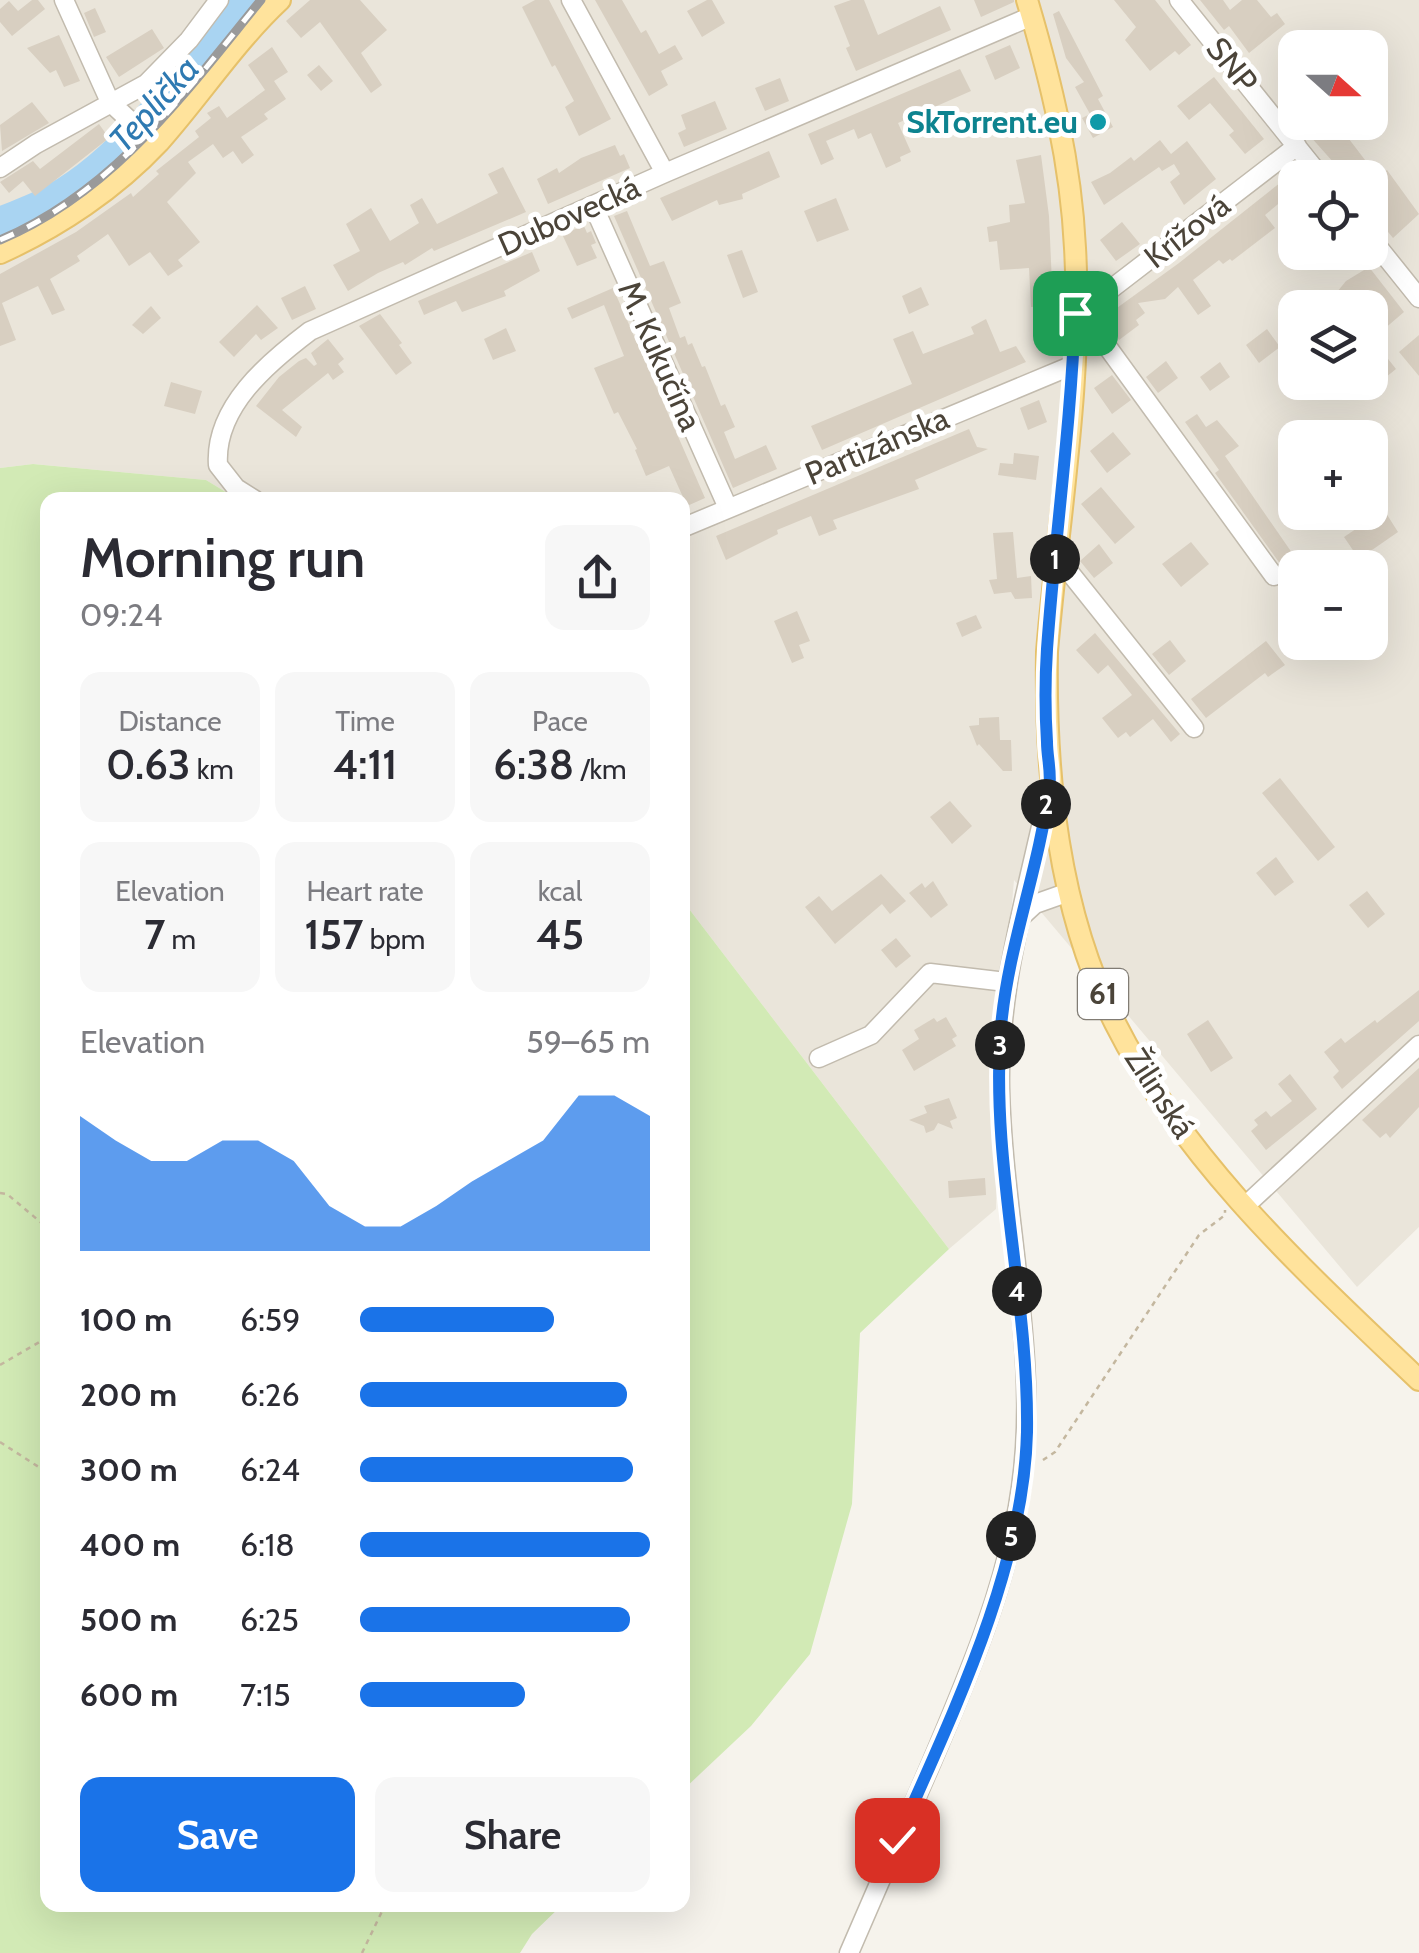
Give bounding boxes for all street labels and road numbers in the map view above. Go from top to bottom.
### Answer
street label: SNP [1199,29,1266,100]
street label: Dubovecká [492,167,646,264]
street label: Krížová [1136,185,1238,276]
street label: M. Kukučína [610,275,711,437]
street label: Partizánska [799,398,955,493]
road number: 61 [1078,969,1128,1019]
street label: Žilinská [1117,1041,1204,1145]

